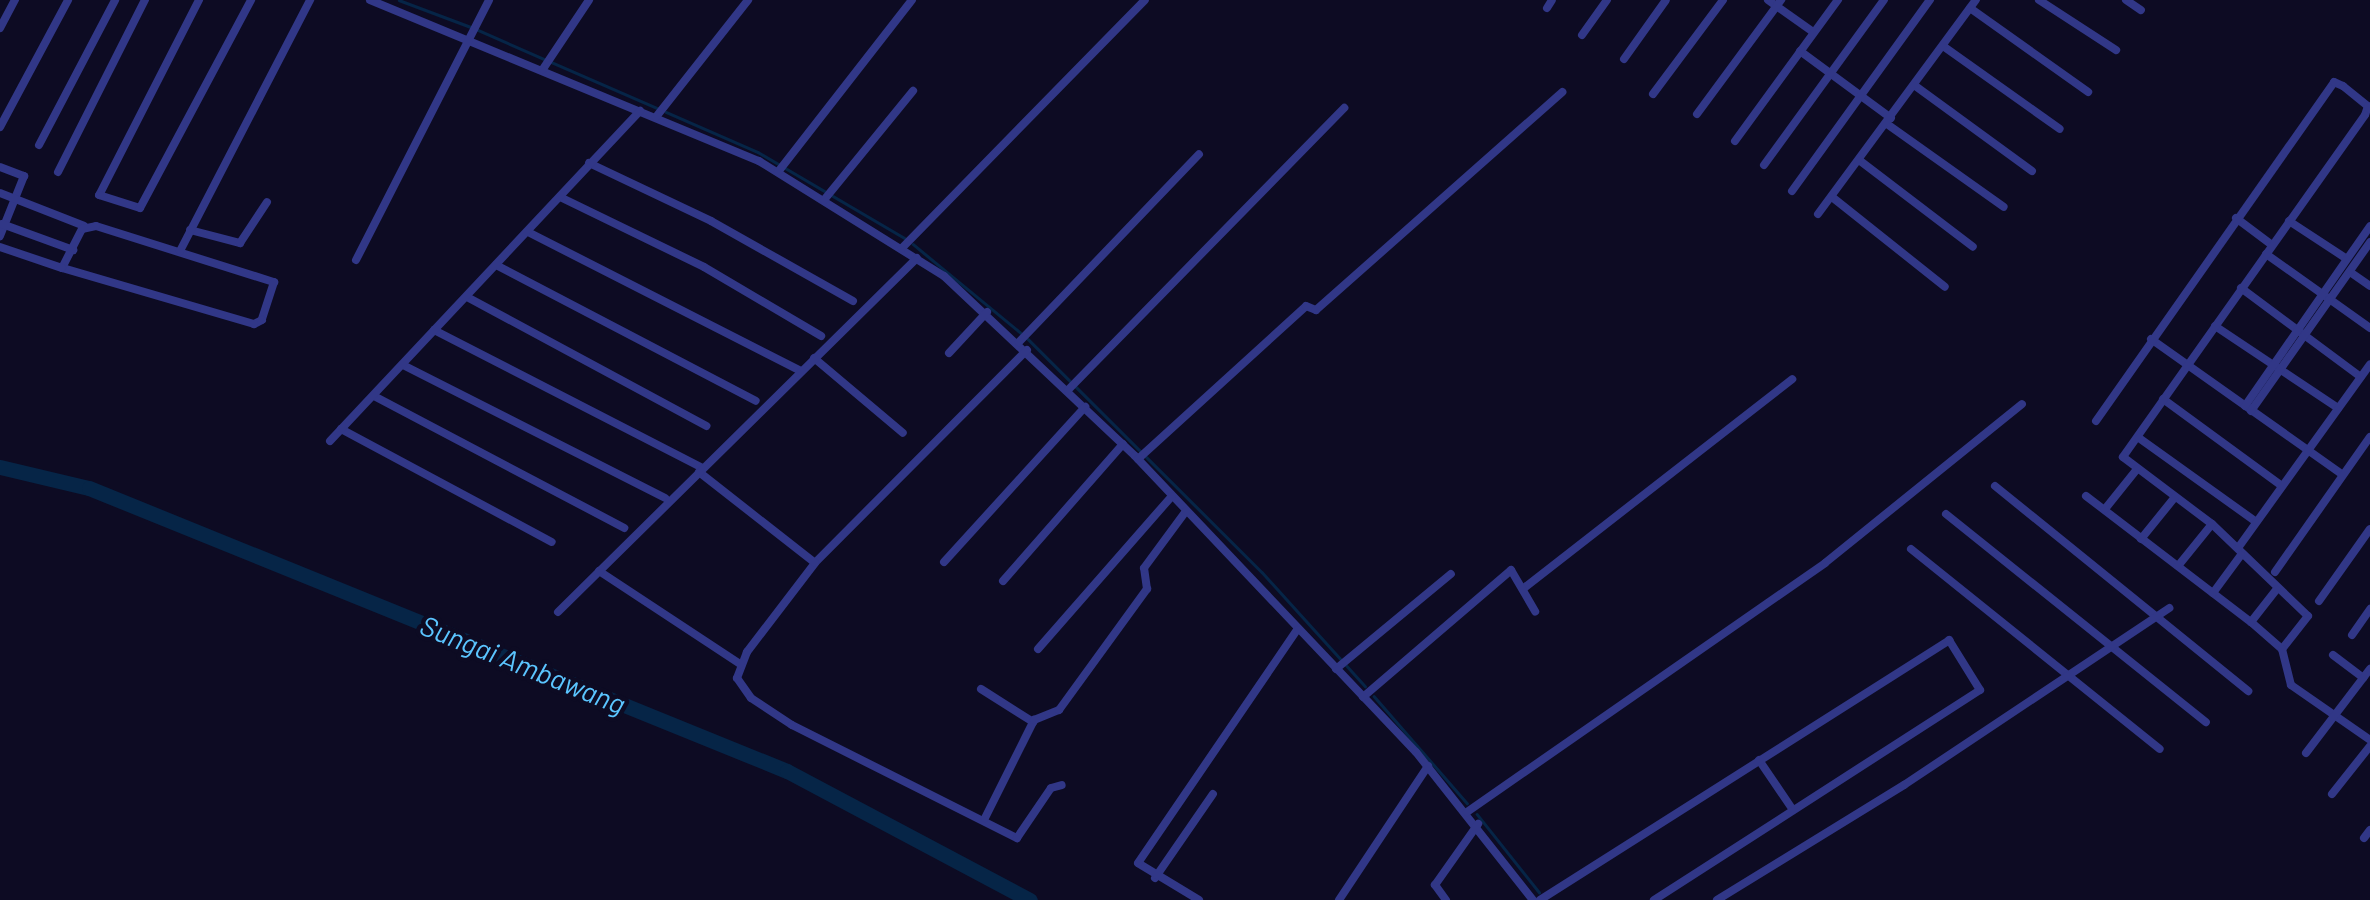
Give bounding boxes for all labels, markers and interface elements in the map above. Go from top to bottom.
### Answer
water label: Sungai Ambawang [416,608,630,720]

